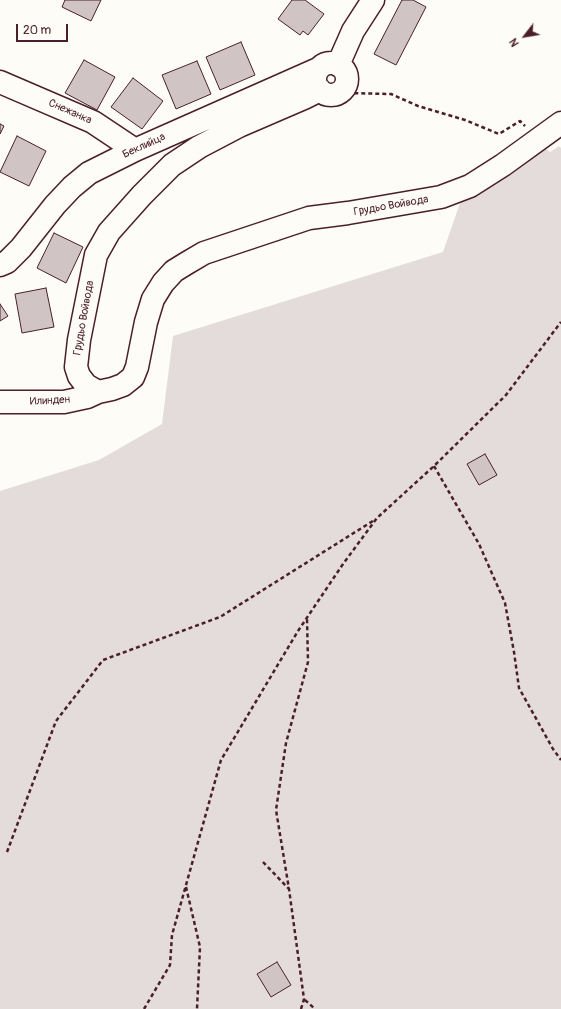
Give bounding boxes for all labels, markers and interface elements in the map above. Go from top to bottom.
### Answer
scale bar [18,16,70,42]
north arrow [505,16,545,56]
text: 20 m [23,23,51,38]
text: N [507,36,522,49]
street label: Снежанка [46,97,94,127]
street label: Беклийца [121,130,167,162]
street label: Грудьо Войвода [353,193,429,219]
street label: Грудьо Войвода [71,280,97,356]
street label: Илинден [30,393,70,409]

